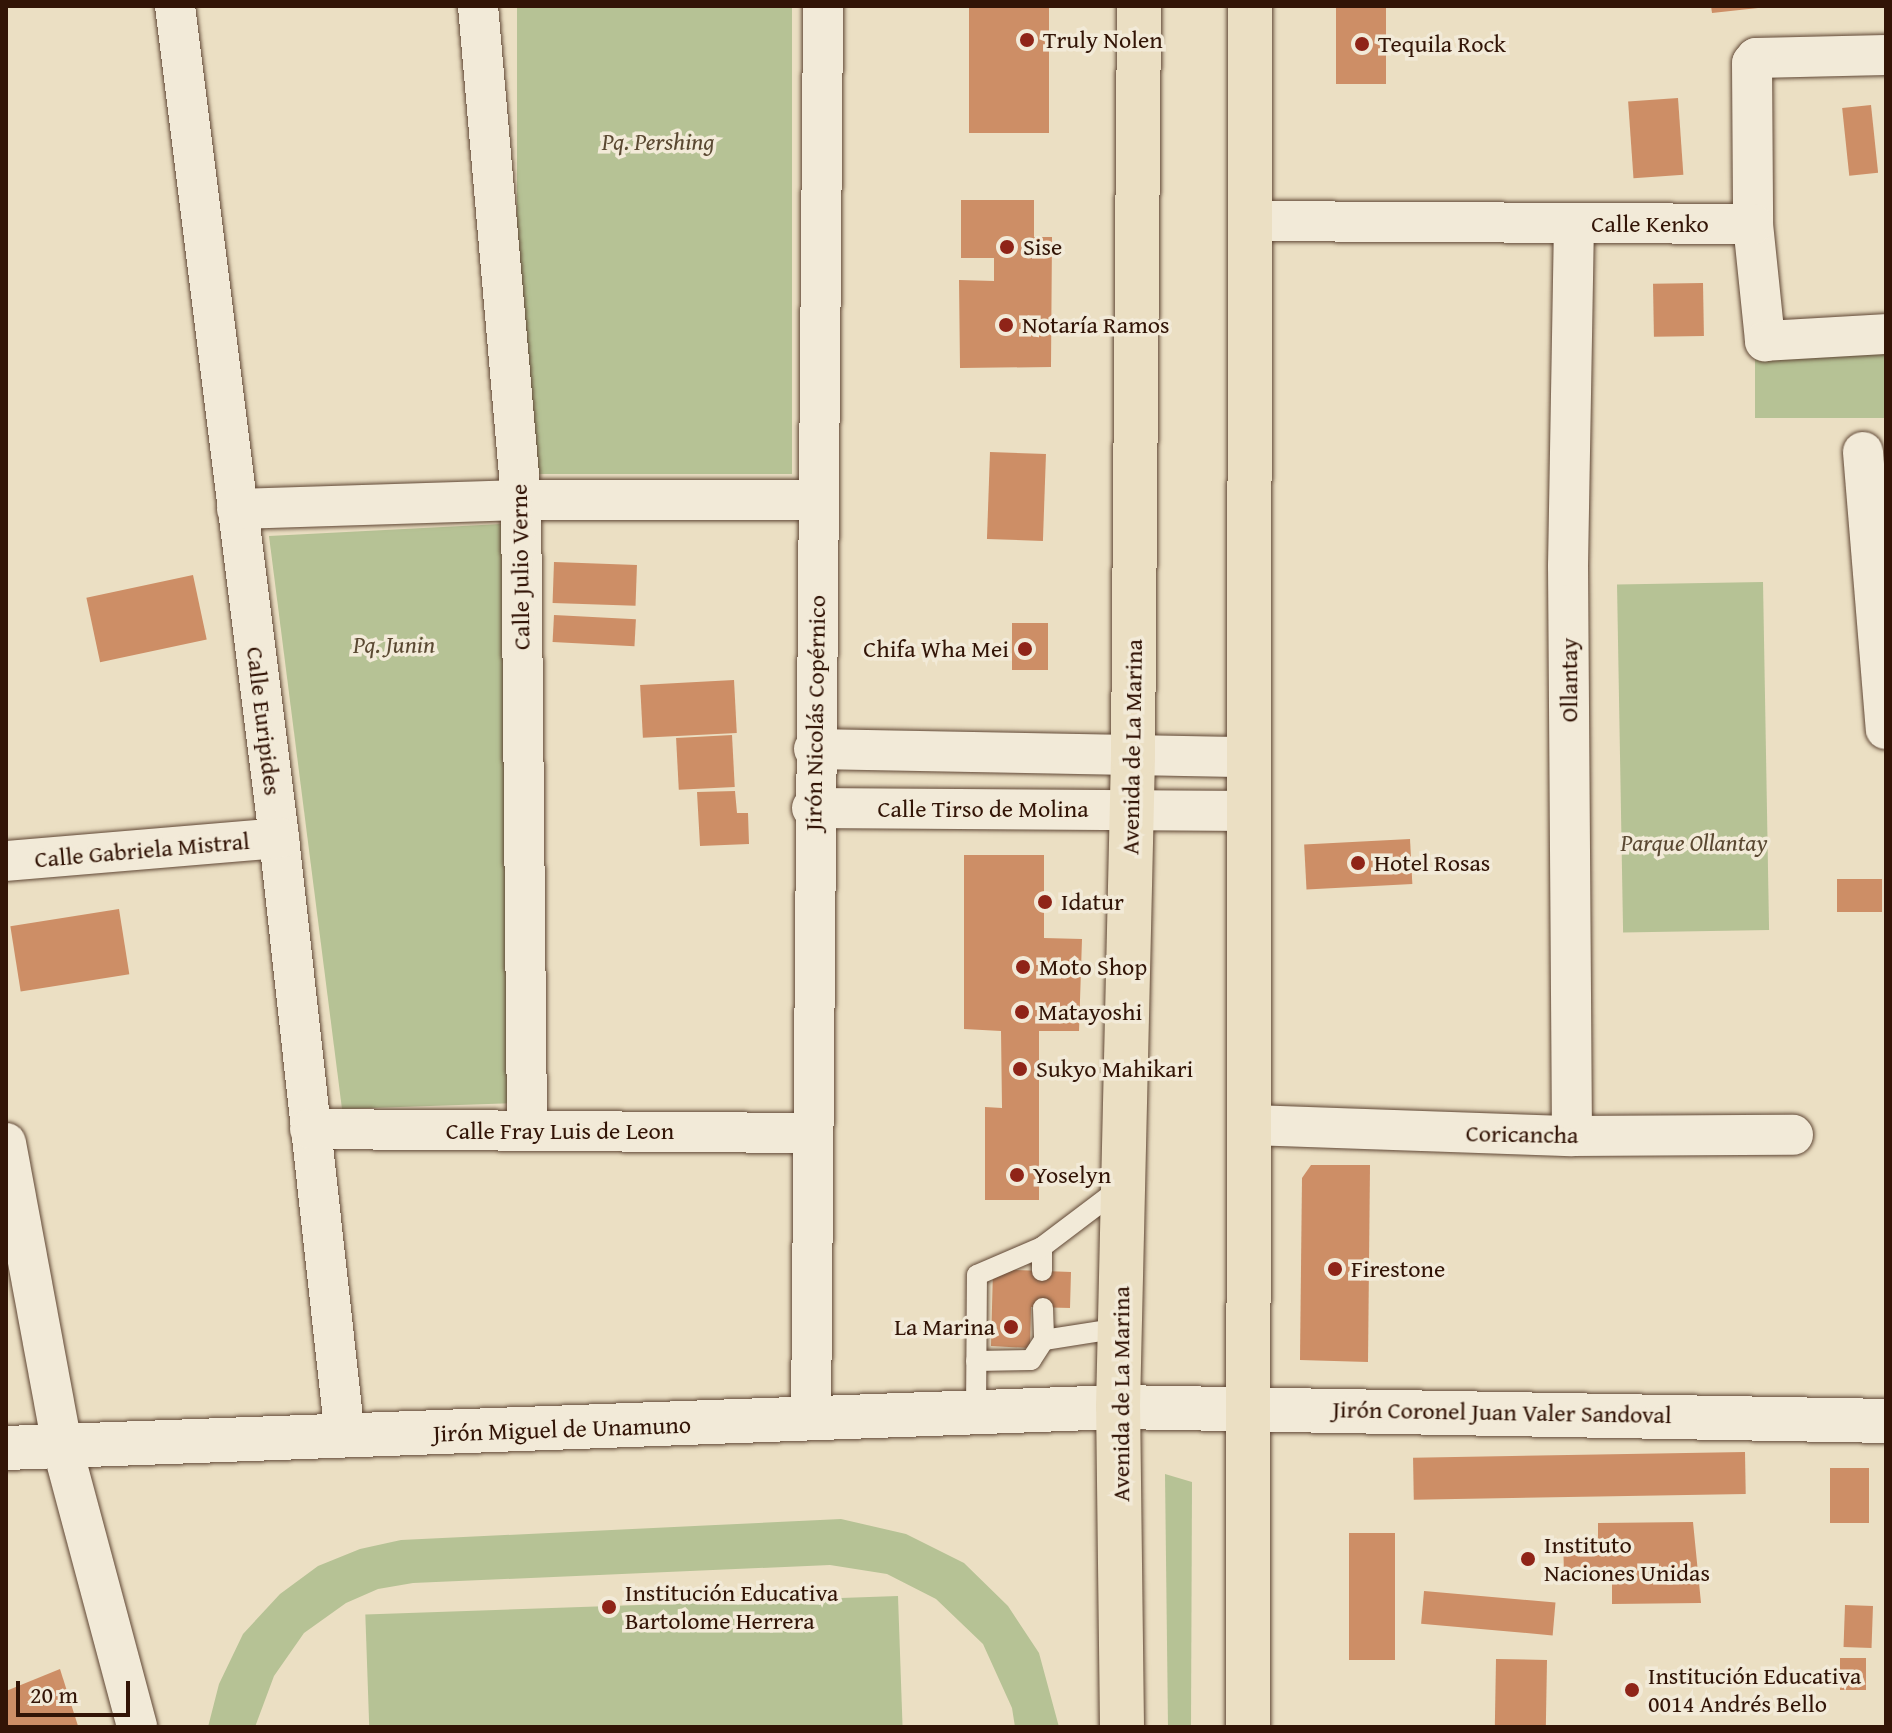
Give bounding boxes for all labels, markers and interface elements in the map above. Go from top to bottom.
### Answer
place label: Truly Nolen [1043,26,1163,54]
place label: Tequila Rock [1378,30,1506,58]
marker: Truly Nolen [1018,31,1036,49]
marker: Tequila Rock [1353,35,1371,53]
park label: Pq. Pershing [602,128,714,156]
street label: Calle Kenko [1591,210,1709,238]
place label: Sise [1023,233,1062,261]
marker: Sise [998,238,1016,256]
place label: Notaría Ramos [1022,311,1170,339]
marker: Notaría Ramos [997,316,1015,334]
street label: Calle Julio Verne [504,484,536,650]
street label: Jirón Nicolás Copérnico [799,595,831,831]
park label: Pq. Junin [353,631,435,659]
place label: Chifa Wha Mei [863,635,1009,663]
street label: Ollantay [1555,638,1583,722]
street label: Avenida de La Marina [1116,639,1148,855]
marker: Chifa Wha Mei [1016,640,1034,658]
street label: Calle Euripides [241,645,287,797]
street label: Calle Tirso de Molina [877,795,1089,823]
street label: Calle Gabriela Mistral [33,826,251,874]
park label: Parque Ollantay [1621,829,1767,857]
place label: Hotel Rosas [1374,849,1490,877]
marker: Hotel Rosas [1349,854,1367,872]
place label: Idatur [1061,888,1124,916]
marker: Idatur [1036,893,1054,911]
place label: Moto Shop [1039,953,1147,981]
marker: Moto Shop [1014,958,1032,976]
place label: Matayoshi [1038,998,1142,1026]
marker: Matayoshi [1013,1003,1031,1021]
place label: Sukyo Mahikari [1036,1055,1193,1083]
marker: Sukyo Mahikari [1011,1060,1029,1078]
street label: Calle Fray Luis de Leon [446,1117,674,1145]
street label: Coricancha [1466,1119,1578,1149]
place label: Yoselyn [1033,1161,1111,1189]
marker: Yoselyn [1008,1166,1026,1184]
place label: Firestone [1351,1255,1445,1283]
marker: Firestone [1326,1260,1344,1278]
street label: Avenida de La Marina [1107,1286,1135,1502]
place label: La Marina [894,1313,995,1341]
marker: La Marina [1002,1318,1020,1336]
street label: Jirón Coronel Juan Valer Sandoval [1332,1395,1672,1429]
street label: Jirón Miguel de Unamuno [433,1410,691,1448]
place label: Instituto Naciones Unidas [1544,1531,1710,1587]
marker: Instituto Naciones Unidas [1519,1550,1537,1568]
place label: Institución Educativa Bartolome Herrera [625,1579,838,1635]
marker: Institución Educativa Bartolome Herrera [600,1598,618,1616]
place label: Institución Educativa 0014 Andrés Bello [1648,1662,1861,1718]
scale bar [20,1665,134,1715]
text: 20 m [30,1677,78,1712]
marker: Institución Educativa 0014 Andrés Bello [1623,1681,1641,1699]

